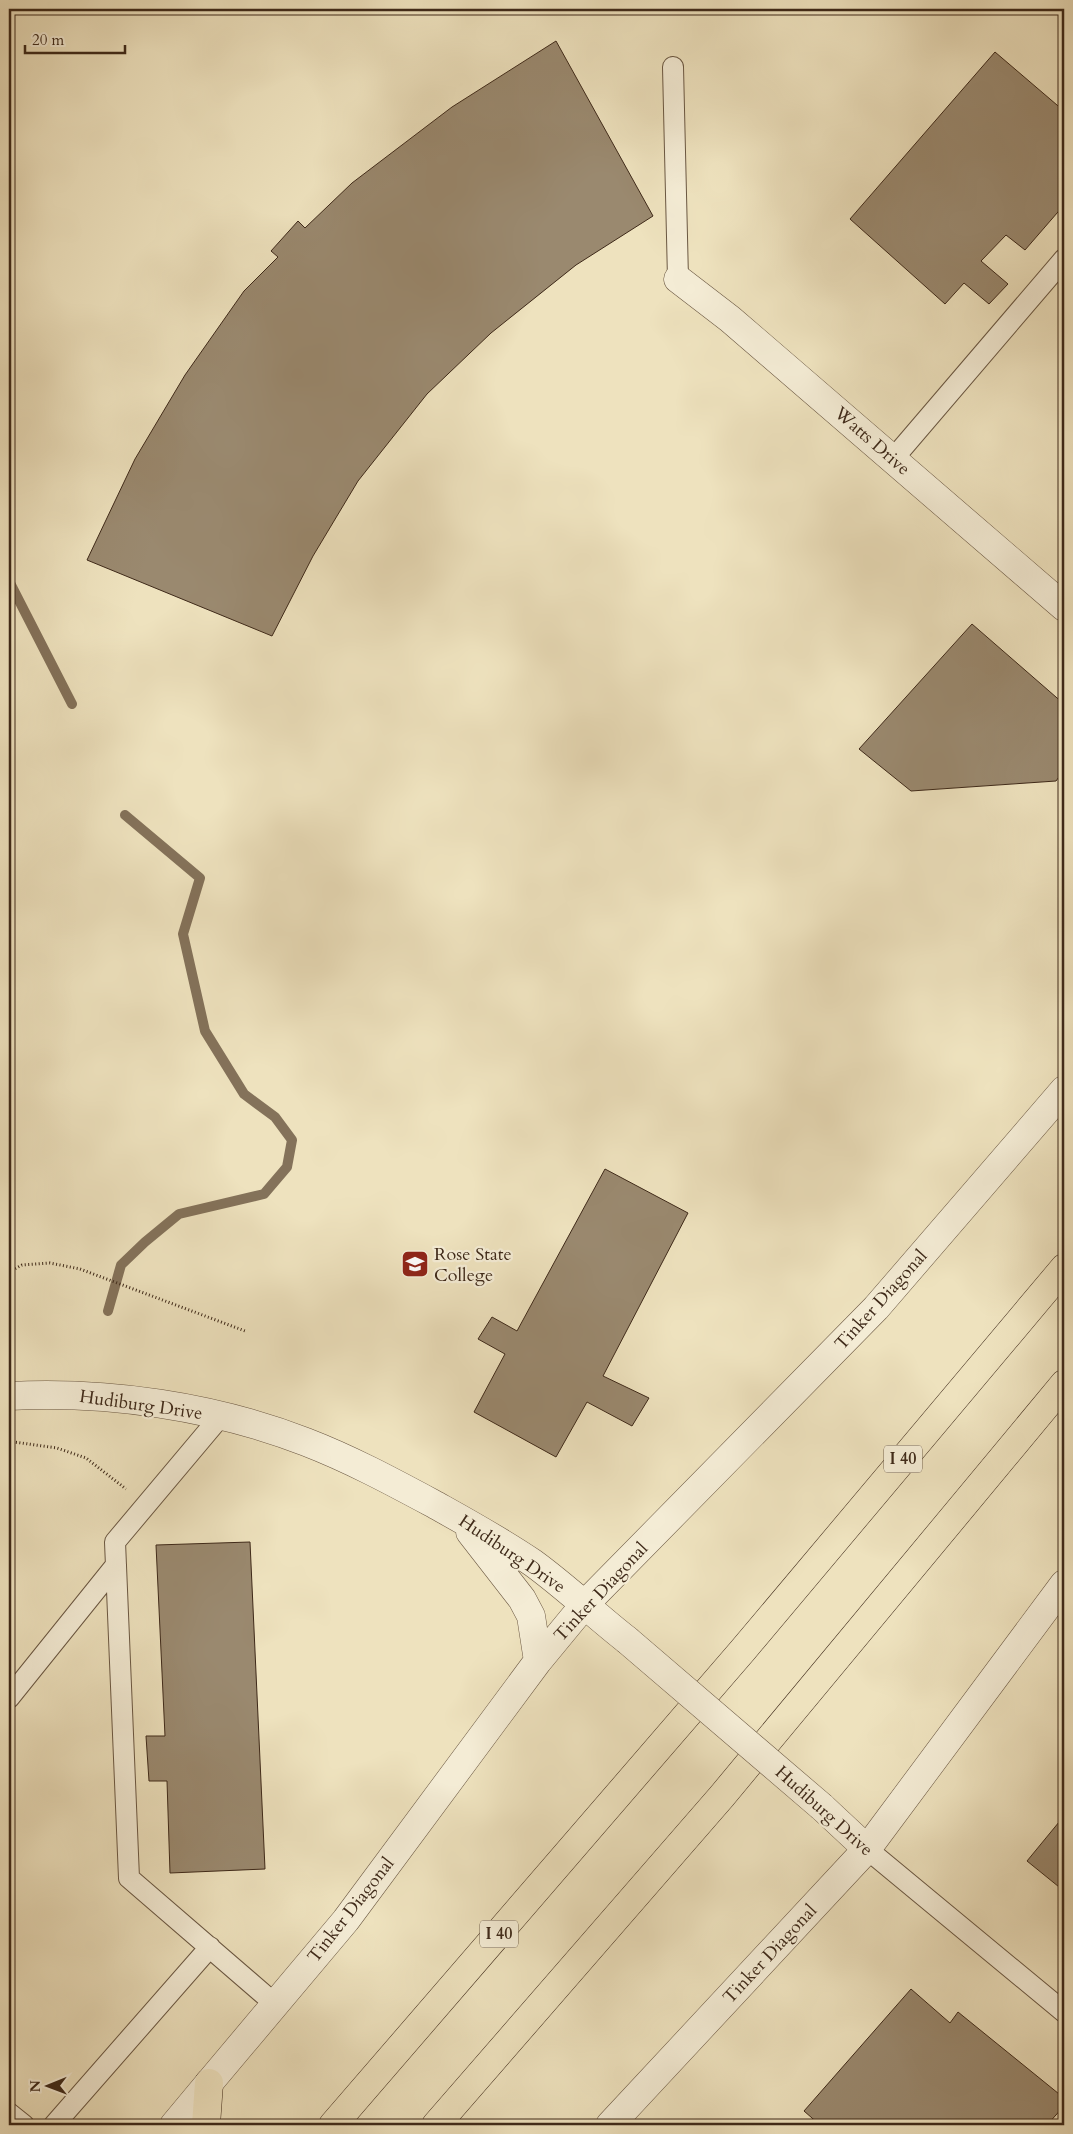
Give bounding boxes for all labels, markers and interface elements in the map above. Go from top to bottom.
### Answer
scale bar [25,22,125,54]
text: 20 m [32,30,64,50]
street label: Watts Drive [828,400,915,481]
place label: Rose State College [434,1242,512,1288]
street label: Tinker Diagonal [829,1244,933,1356]
school or university icon: Rose State College [400,1249,430,1279]
street label: Hudiburg Drive [78,1384,204,1426]
road number: I 40 [884,1446,922,1472]
street label: Hudiburg Drive [454,1509,570,1599]
street label: Tinker Diagonal [548,1537,654,1647]
street label: Hudiburg Drive [770,1760,878,1862]
street label: Tinker Diagonal [302,1852,400,1968]
street label: Tinker Diagonal [717,1899,823,2009]
road number: I 40 [480,1920,518,1948]
north arrow [22,2062,72,2112]
text: N [26,2080,45,2092]

